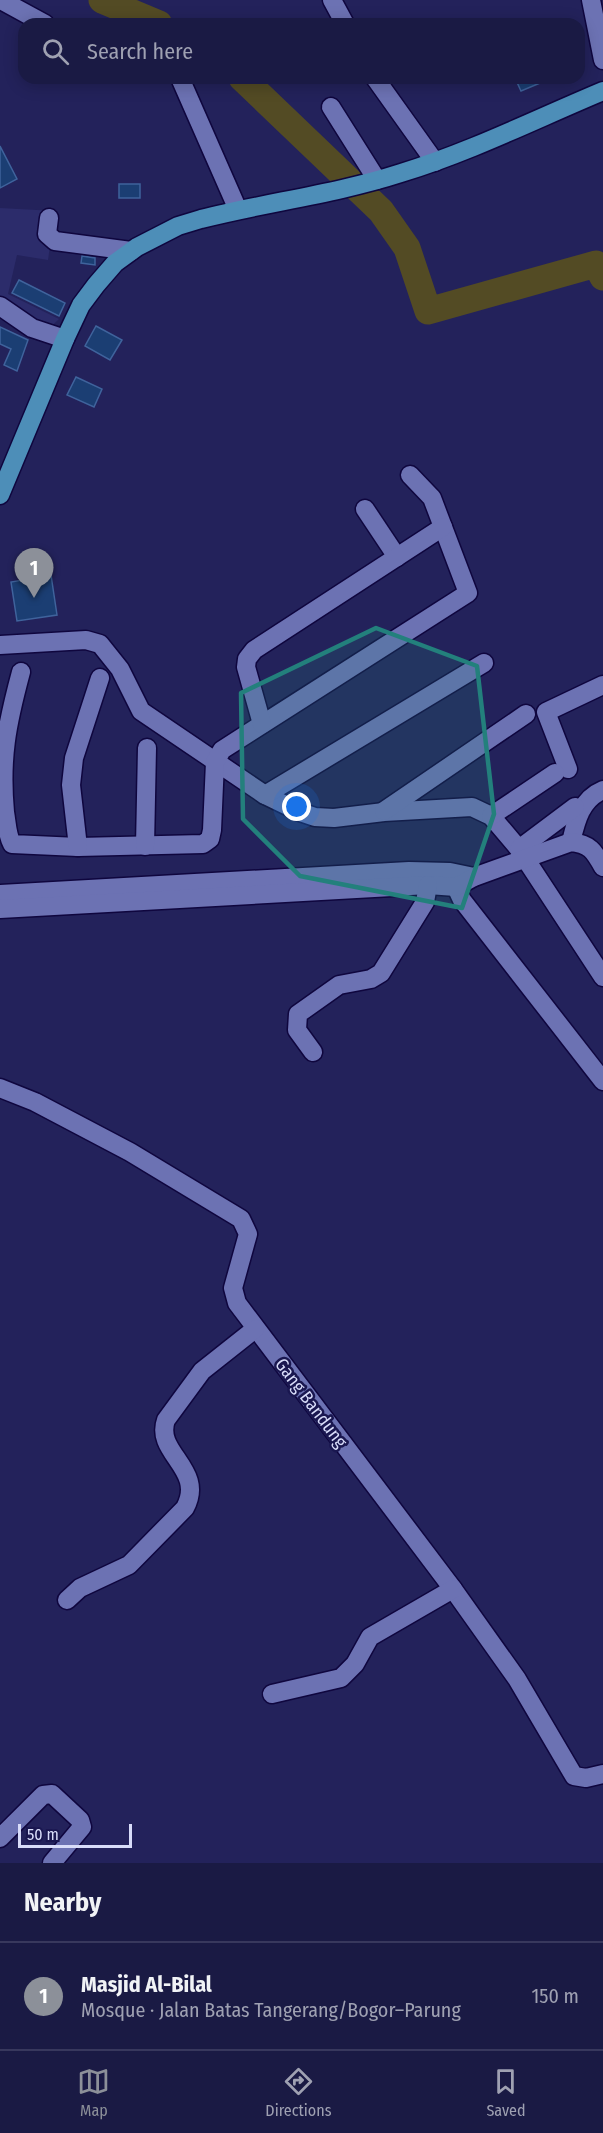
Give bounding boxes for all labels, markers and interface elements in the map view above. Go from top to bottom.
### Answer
search box [18,18,585,84]
icon: search [39,35,72,68]
text: Search here [87,38,193,65]
pin: 1 [15,548,54,598]
your location [282,792,311,821]
street label: Gang Bandung [270,1354,352,1453]
scale bar [18,1821,132,1848]
text: 50 m [27,1825,59,1844]
text: Nearby [24,1887,101,1918]
text: Masjid Al-Bilal [81,1971,212,1998]
text: 1 [39,1984,48,2008]
text: 150 m [532,1984,579,2008]
text: Mosque · Jalan Batas Tangerang/Bogor–Parung [81,1998,461,2022]
tab: Map [77,2065,110,2120]
tab: Directions [265,2065,332,2120]
tab: Saved [486,2065,526,2120]

